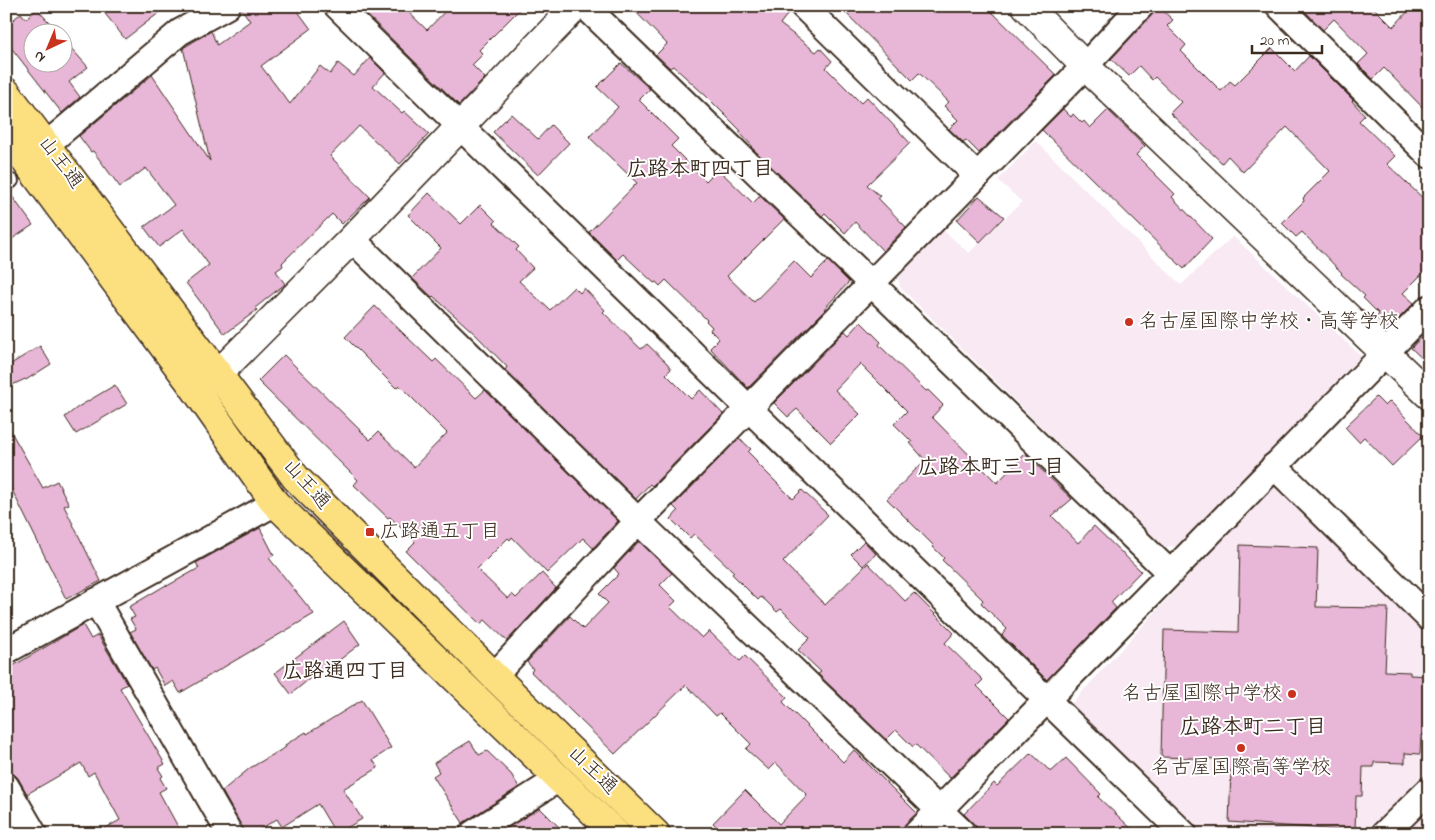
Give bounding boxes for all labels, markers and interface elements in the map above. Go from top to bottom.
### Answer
north arrow [22,22,72,72]
scale bar [1252,22,1322,54]
text: 20 m [1260,30,1290,52]
text: N [29,45,51,67]
street label: 山王通 [30,130,90,196]
district label: 広路本町四丁目 [627,155,774,185]
place label: 名古屋国際中学校・高等学校 [1139,308,1399,337]
marker: 名古屋国際中学校・高等学校 [1123,316,1135,328]
street label: 山王通 [275,453,337,517]
district label: 広路本町三丁目 [918,453,1065,483]
place label: 広路通五丁目 [380,518,500,547]
marker: 広路通五丁目 [364,526,376,538]
district label: 広路通四丁目 [282,657,408,687]
place label: 名古屋国際中学校 [1122,680,1282,709]
marker: 名古屋国際中学校 [1286,688,1298,700]
district label: 広路本町二丁目 [1180,713,1327,743]
street label: 山王通 [560,740,624,802]
marker: 名古屋国際高等学校 [1235,742,1247,754]
place label: 名古屋国際高等学校 [1151,754,1331,783]

